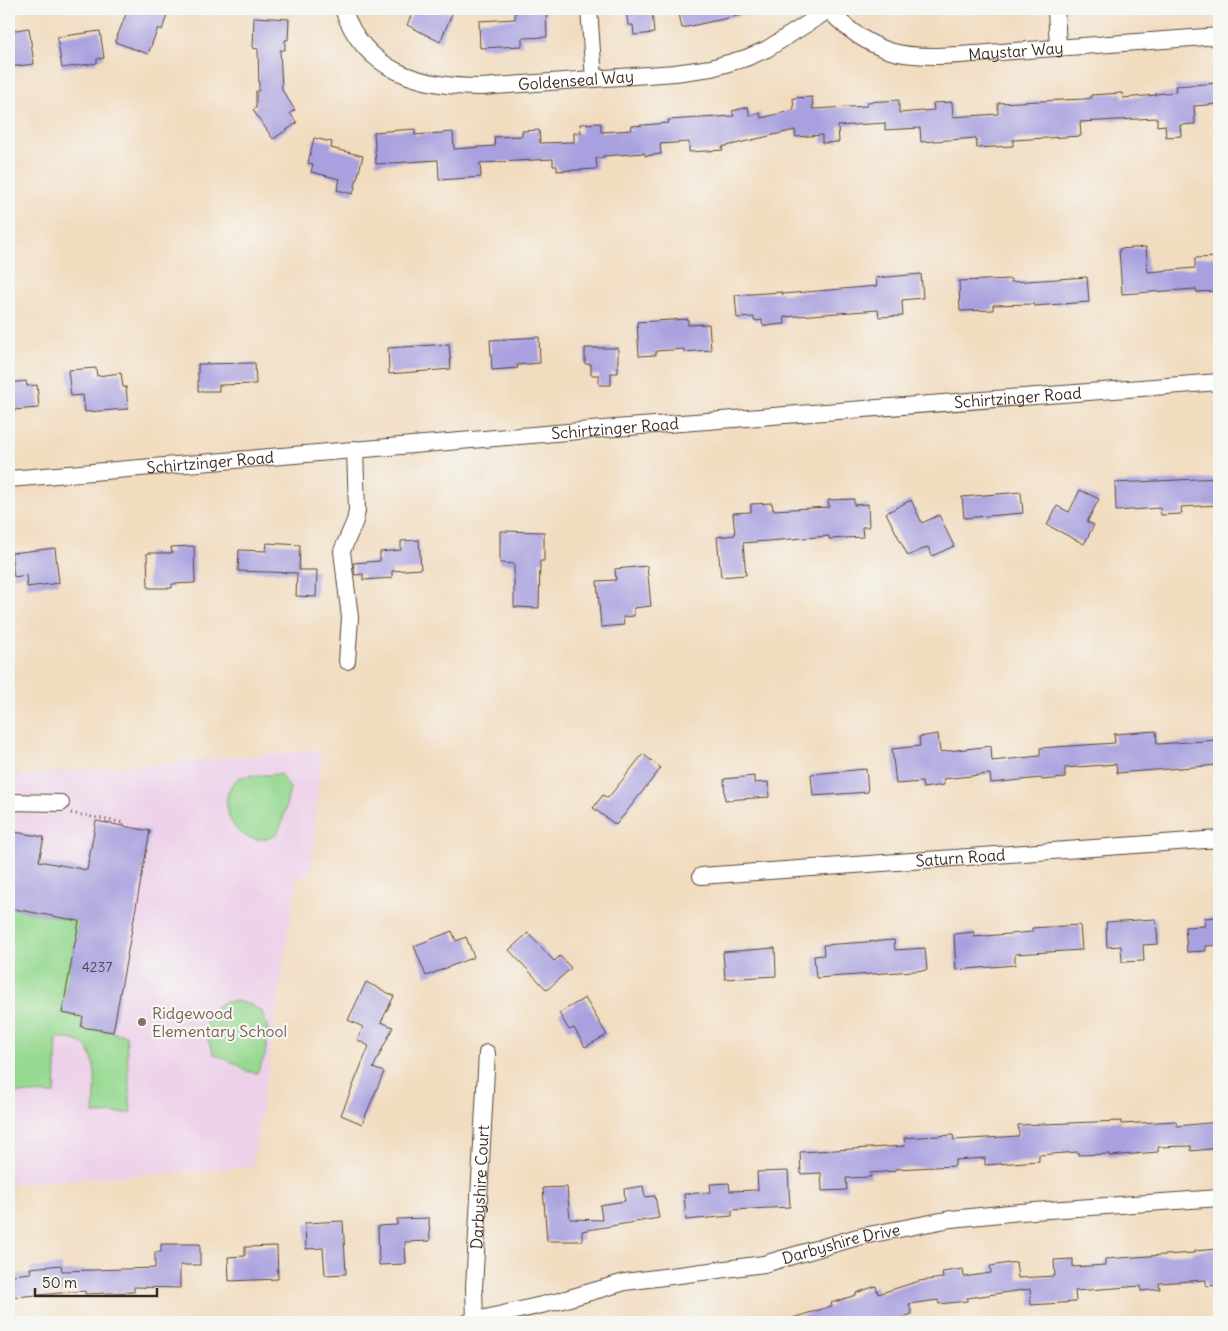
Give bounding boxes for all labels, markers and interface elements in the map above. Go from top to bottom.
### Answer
street label: Maystar Way [968,37,1064,65]
street label: Goldenseal Way [517,66,635,94]
street label: Schirtzinger Road [953,383,1082,412]
street label: Schirtzinger Road [550,413,679,443]
street label: Schirtzinger Road [146,447,275,477]
street label: Saturn Road [915,844,1006,871]
house number: 4237 [82,958,112,976]
place label: Ridgewood Elementary School [152,1003,287,1041]
marker: Ridgewood Elementary School [136,1016,148,1028]
street label: Darbyshire Court [466,1124,493,1250]
street label: Darbyshire Drive [780,1219,902,1268]
scale bar [35,1266,158,1298]
text: 50 m [42,1273,77,1292]

